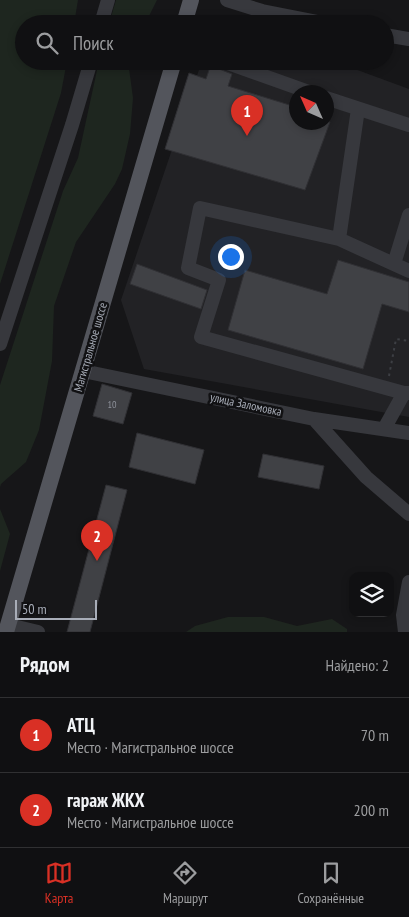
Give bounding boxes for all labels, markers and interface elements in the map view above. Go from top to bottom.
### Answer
search box [15,15,394,70]
icon: search [33,29,61,57]
text: Поиск [73,31,114,55]
north arrow [289,85,334,130]
pin: 1 [231,95,263,136]
your location [218,244,244,270]
street label: Магистральное шоссе [70,301,110,393]
street label: улица Заломовка [209,389,283,419]
house number: 10 [108,398,117,411]
pin: 2 [81,520,113,561]
map controls [349,572,394,617]
button: layers [349,572,394,617]
scale bar [15,597,98,620]
text: 50 m [22,600,47,618]
text: Рядом [20,651,70,678]
text: Найдено: 2 [326,655,389,675]
text: АТЦ [67,713,95,737]
text: 1 [32,725,40,745]
text: 70 m [361,725,389,745]
text: Место · Магистральное шоссе [67,737,234,757]
text: гараж ЖКХ [67,788,145,812]
text: 2 [32,800,40,820]
text: 200 m [354,800,389,820]
text: Место · Магистральное шоссе [67,812,234,832]
tab: Карта [45,859,73,907]
tab: Маршрут [163,859,208,907]
tab: Сохранённые [297,859,364,907]

